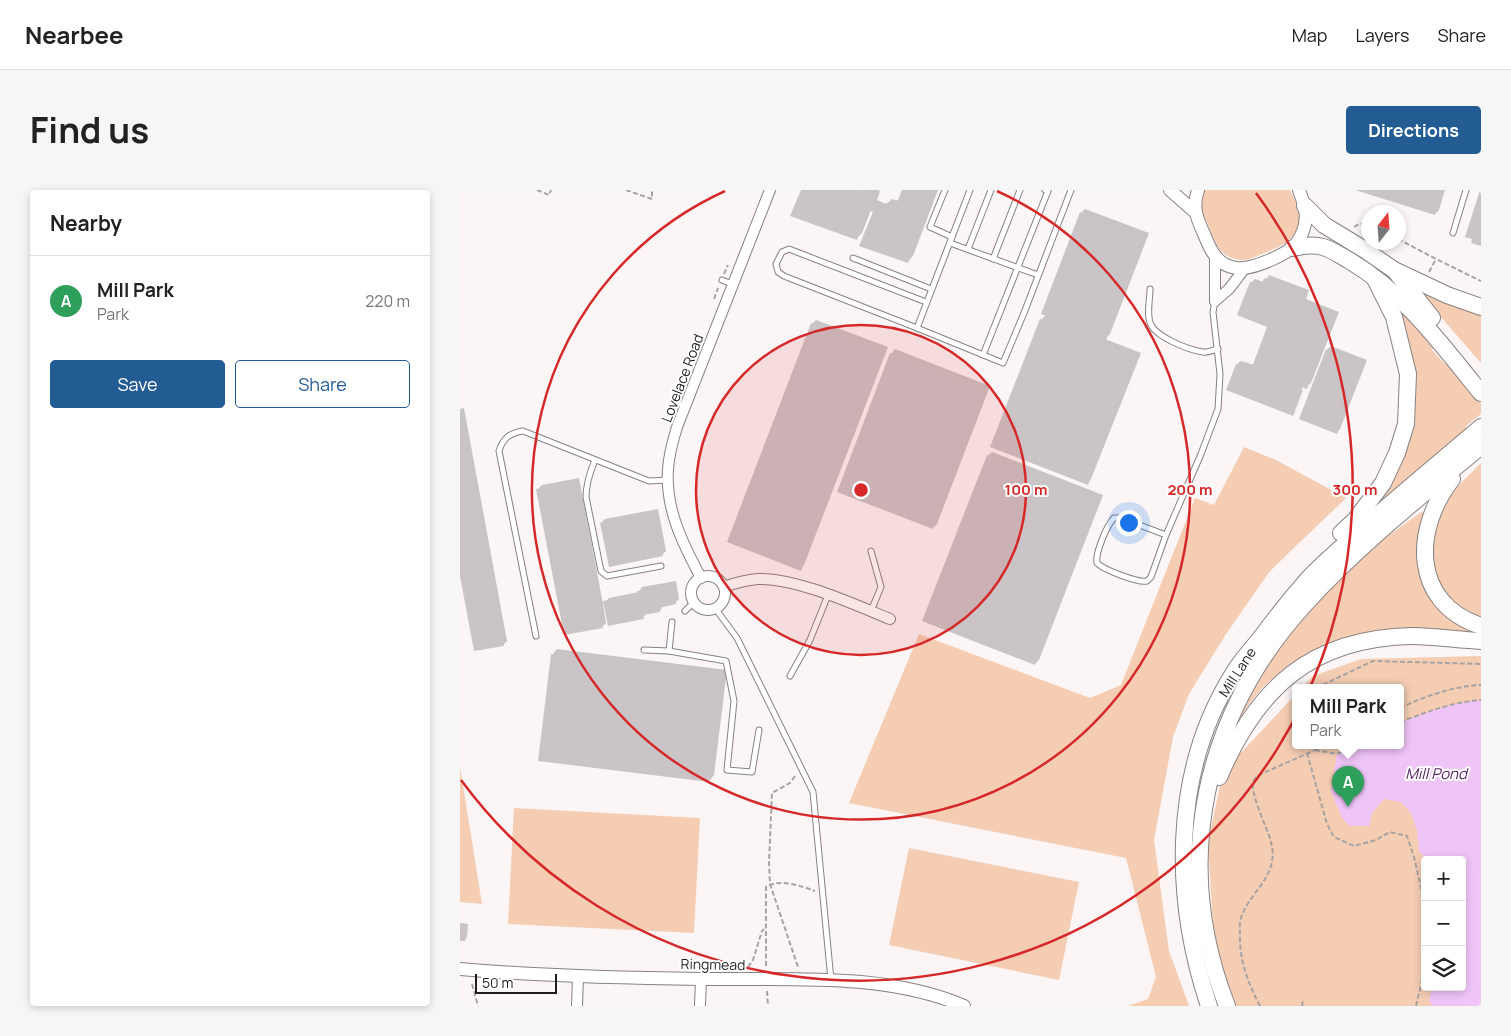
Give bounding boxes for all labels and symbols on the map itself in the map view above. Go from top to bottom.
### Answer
north arrow [1361,205,1406,250]
street label: Lovelace Road [656,331,708,425]
text: 100 m [1005,479,1047,500]
text: 200 m [1167,479,1213,500]
text: 300 m [1333,479,1377,500]
centre of rings [852,481,870,499]
your location [1116,510,1142,536]
street label: Mill Lane [1214,643,1260,701]
water label: Mill Pond [1405,763,1469,784]
pin: A [1332,766,1364,807]
street label: Ringmead [681,954,745,974]
scale bar [475,971,558,994]

